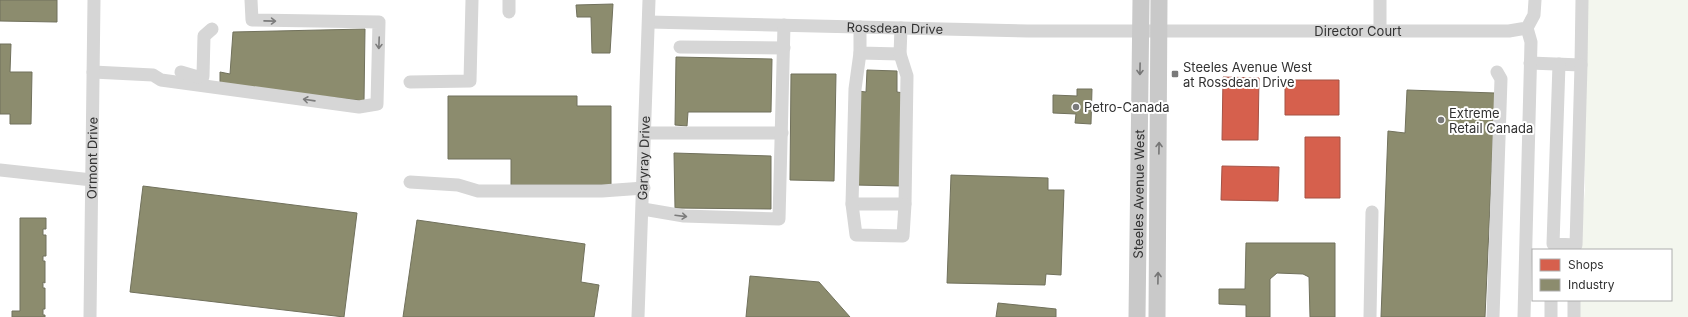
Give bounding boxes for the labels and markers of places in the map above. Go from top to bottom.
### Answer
place label: Steeles Avenue West at Rossdean Drive [1183,59,1312,90]
marker: Steeles Avenue West at Rossdean Drive [1170,69,1180,79]
place label: Petro-Canada [1084,99,1170,115]
marker: Petro-Canada [1071,102,1081,112]
place label: Extreme Retail Canada [1449,105,1533,136]
marker: Extreme Retail Canada [1436,115,1446,125]

